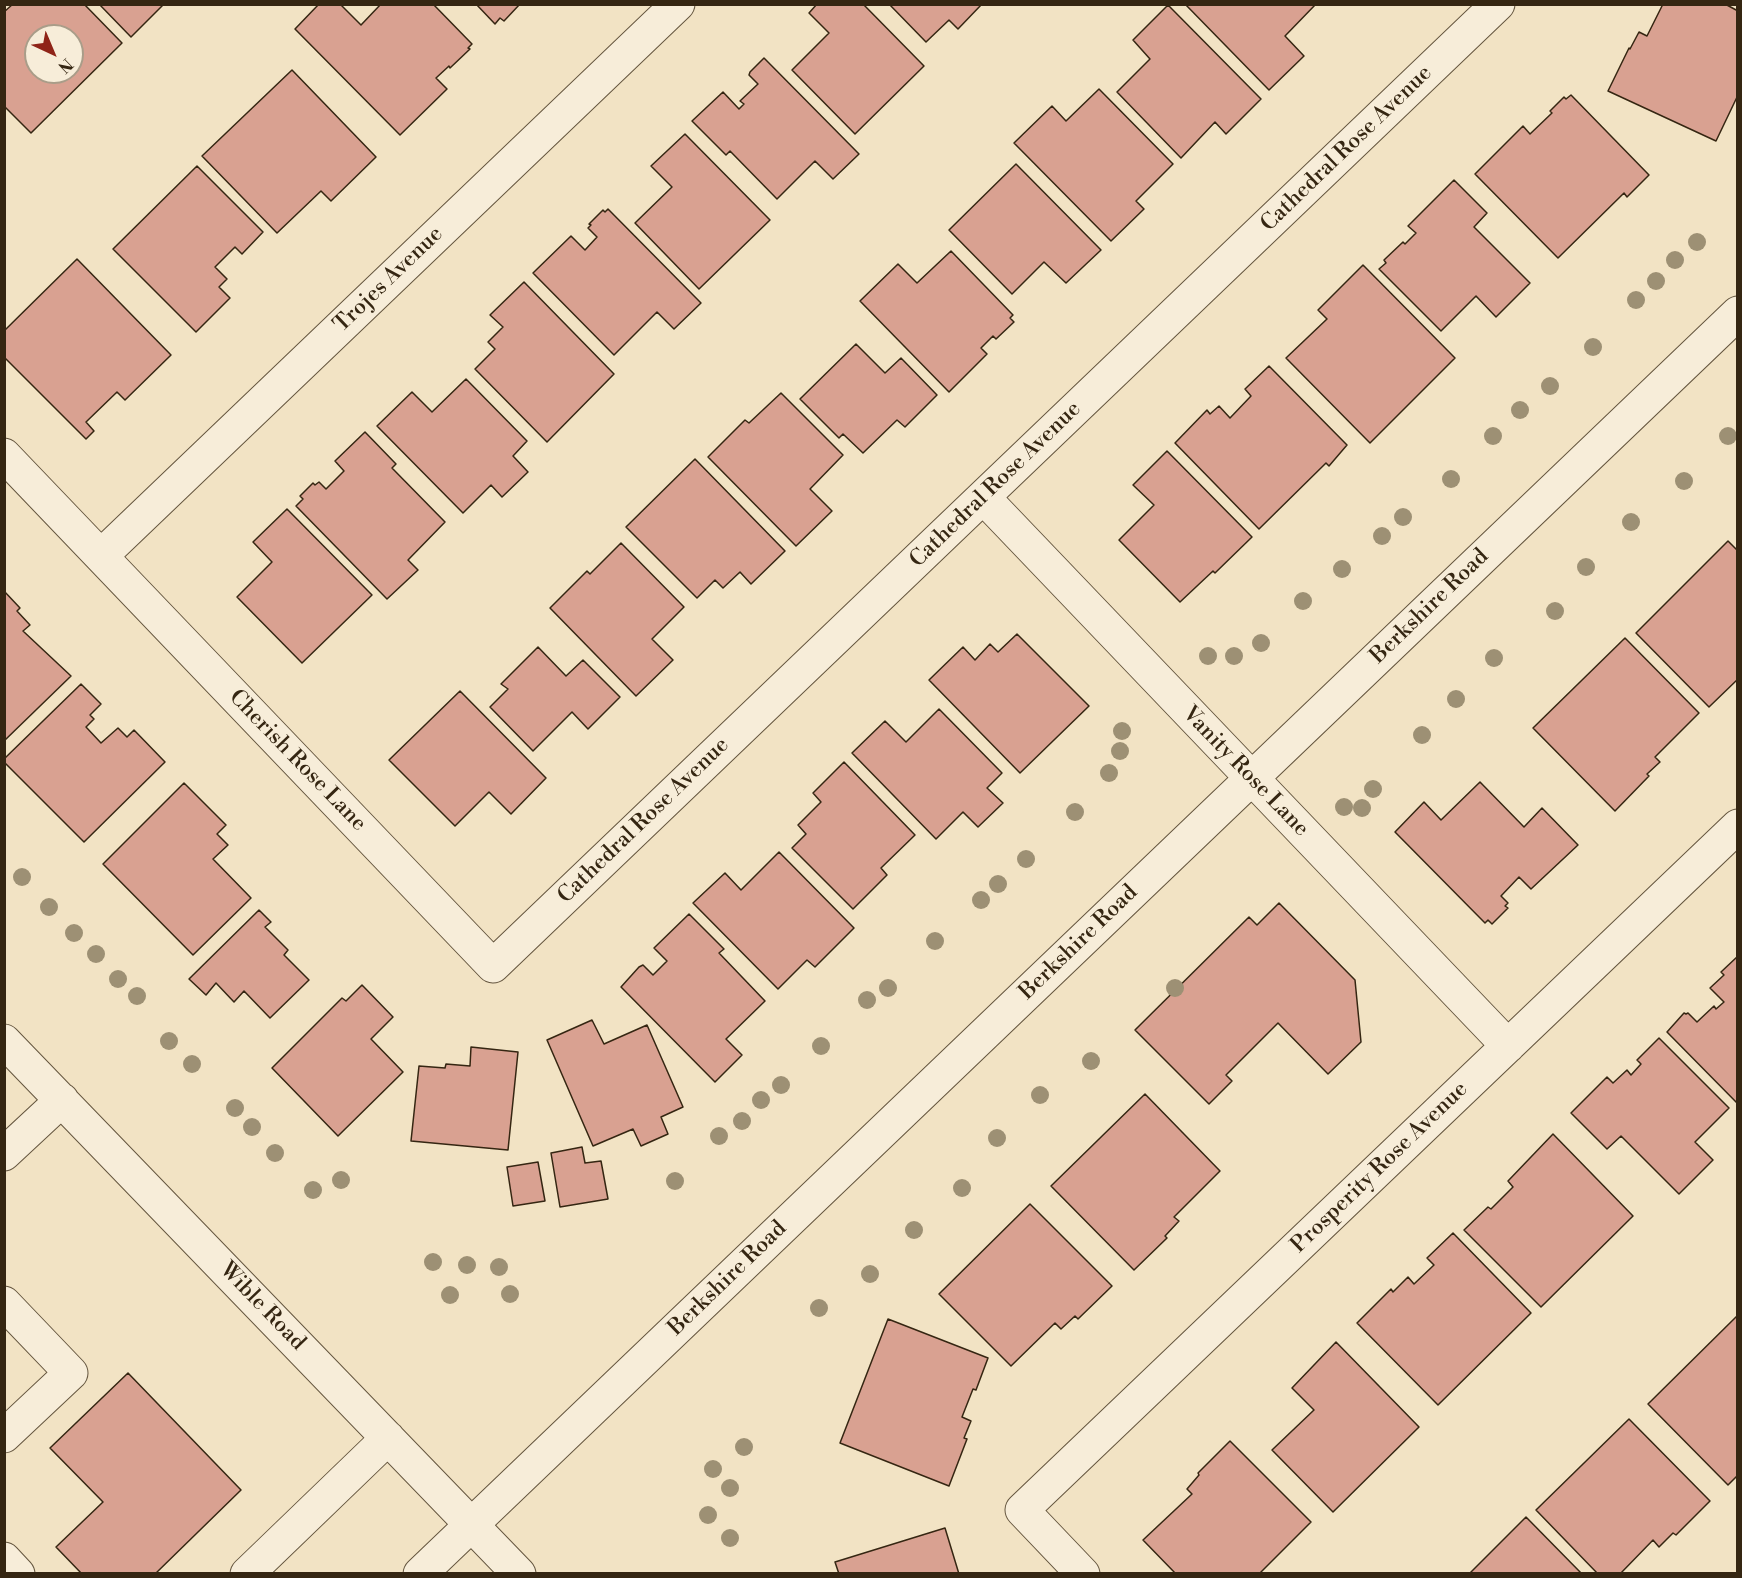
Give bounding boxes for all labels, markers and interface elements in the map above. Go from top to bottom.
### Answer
north arrow [24,24,84,84]
text: N [54,54,77,77]
street label: Cathedral Rose Avenue [1256,60,1438,238]
street label: Trojes Avenue [329,221,449,339]
street label: Cathedral Rose Avenue [905,396,1087,574]
street label: Berkshire Road [1365,544,1495,670]
street label: Cherish Rose Lane [223,685,371,837]
street label: Vanity Rose Lane [1176,701,1314,843]
street label: Cathedral Rose Avenue [553,732,735,910]
street label: Berkshire Road [1014,880,1144,1006]
street label: Prosperity Rose Avenue [1286,1077,1474,1259]
street label: Berkshire Road [663,1216,793,1342]
street label: Wible Road [214,1257,310,1357]

